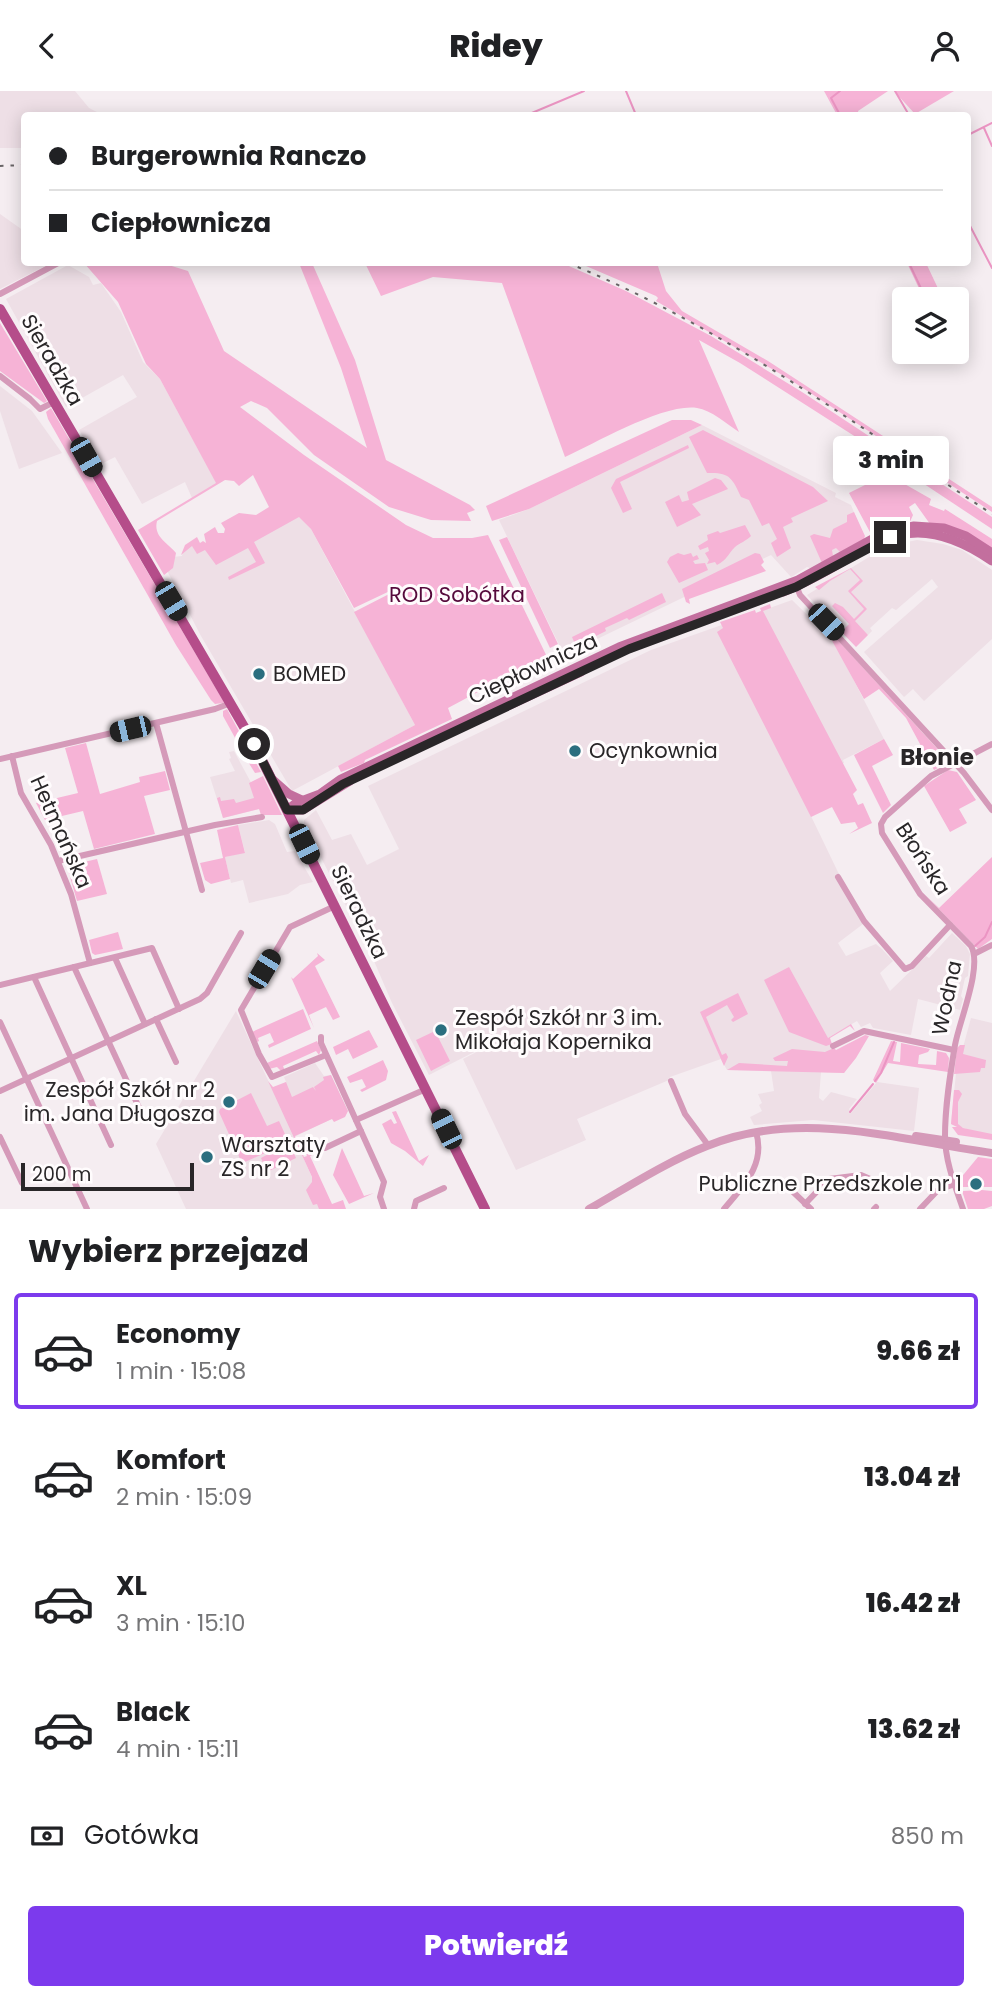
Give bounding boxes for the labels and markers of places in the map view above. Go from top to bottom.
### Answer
place label: BOMED [273,659,346,688]
marker: BOMED [251,666,267,682]
place label: Ocynkownia [589,736,718,765]
marker: Ocynkownia [567,743,583,759]
place label: Zespół Szkół nr 3 im. Mikołaja Kopernika [455,1003,662,1056]
marker: Zespół Szkół nr 3 im. Mikołaja Kopernika [433,1022,449,1038]
place label: Zespół Szkół nr 2 im. Jana Długosza [24,1075,215,1128]
marker: Zespół Szkół nr 2 im. Jana Długosza [221,1094,237,1110]
place label: Warsztaty ZS nr 2 [221,1130,326,1183]
marker: Warsztaty ZS nr 2 [199,1149,215,1165]
place label: Publiczne Przedszkole nr 1 [699,1169,962,1198]
marker: Publiczne Przedszkole nr 1 [968,1176,984,1192]

